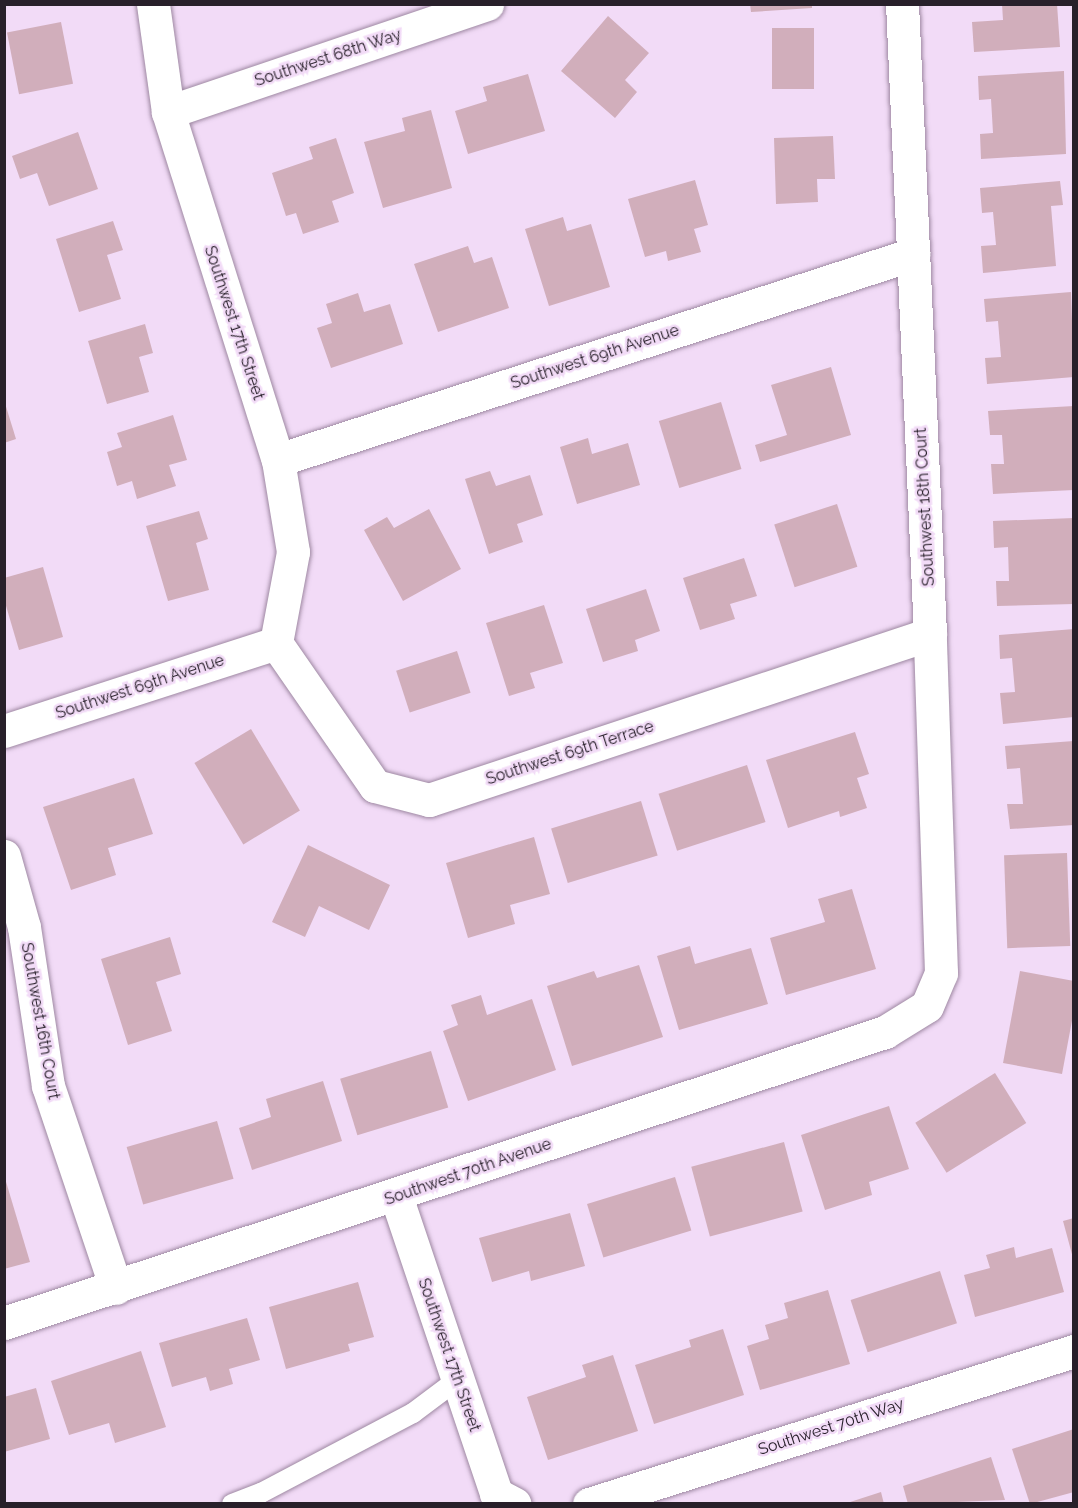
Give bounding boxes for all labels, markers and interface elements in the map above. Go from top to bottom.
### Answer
street label: Southwest 68th Way [252,25,404,91]
street label: Southwest 17th Street [200,243,268,403]
street label: Southwest 69th Avenue [508,321,682,393]
street label: Southwest 18th Court [911,427,939,587]
street label: Southwest 69th Avenue [53,651,227,723]
street label: Southwest 69th Terrace [483,717,657,789]
street label: Southwest 16th Court [17,941,63,1101]
street label: Southwest 70th Avenue [382,1134,554,1210]
street label: Southwest 17th Street [414,1276,484,1434]
street label: Southwest 70th Way [755,1394,907,1460]

